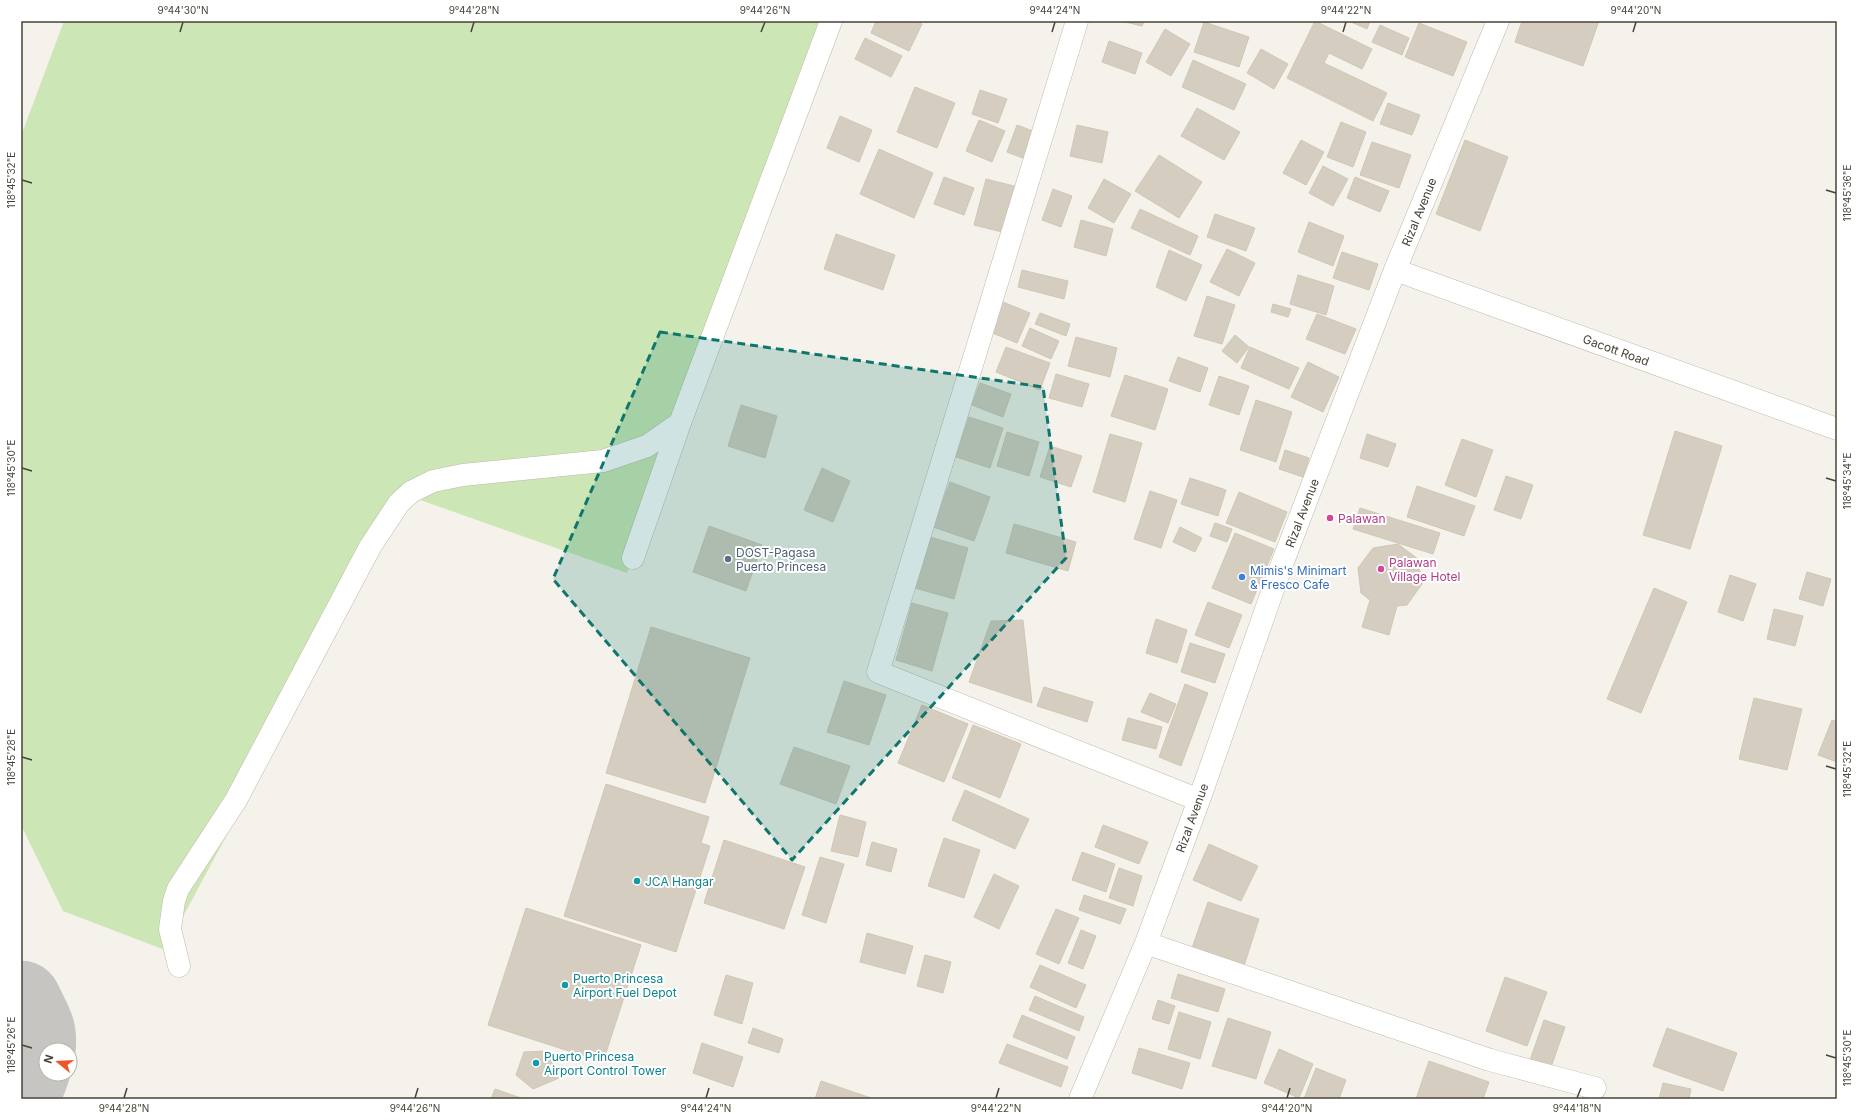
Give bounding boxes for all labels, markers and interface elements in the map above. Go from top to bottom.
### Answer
text: 9°44'30"N [158,4,208,16]
text: 9°44'28"N [449,4,499,16]
text: 9°44'26"N [740,4,790,16]
text: 9°44'24"N [1030,4,1080,16]
text: 9°44'22"N [1321,4,1371,16]
text: 9°44'20"N [1611,4,1661,16]
text: 118°45'32"E [5,152,17,208]
text: 118°45'36"E [1841,165,1853,221]
street label: Rizal Avenue [1398,176,1440,248]
street label: Gacott Road [1581,331,1651,369]
text: 118°45'30"E [5,440,17,496]
text: 118°45'34"E [1841,452,1853,510]
street label: Rizal Avenue [1282,476,1322,550]
place label: Palawan [1338,511,1386,526]
marker: Palawan [1325,513,1335,523]
place label: DOST-Pagasa Puerto Princesa [736,545,826,574]
marker: DOST-Pagasa Puerto Princesa [723,554,733,564]
place label: Palawan Village Hotel [1389,555,1460,584]
place label: Mimis's Minimart & Fresco Cafe [1250,563,1347,592]
marker: Palawan Village Hotel [1376,564,1386,574]
marker: Mimis's Minimart & Fresco Cafe [1237,572,1247,582]
text: 118°45'28"E [5,729,17,785]
text: 118°45'32"E [1841,741,1853,797]
street label: Rizal Avenue [1173,781,1211,855]
place label: JCA Hangar [645,874,714,889]
marker: JCA Hangar [632,876,642,886]
place label: Puerto Princesa Airport Fuel Depot [573,971,677,1000]
marker: Puerto Princesa Airport Fuel Depot [560,980,570,990]
text: 118°45'26"E [5,1017,17,1073]
text: 118°45'30"E [1841,1030,1853,1086]
north arrow [38,1042,78,1082]
place label: Puerto Princesa Airport Control Tower [544,1049,667,1078]
text: N [41,1053,56,1065]
marker: Puerto Princesa Airport Control Tower [531,1058,541,1068]
text: 9°44'28"N [99,1102,149,1114]
text: 9°44'26"N [390,1102,440,1114]
text: 9°44'24"N [681,1102,731,1114]
text: 9°44'22"N [971,1102,1021,1114]
text: 9°44'20"N [1262,1102,1312,1114]
text: 9°44'18"N [1553,1102,1601,1114]

